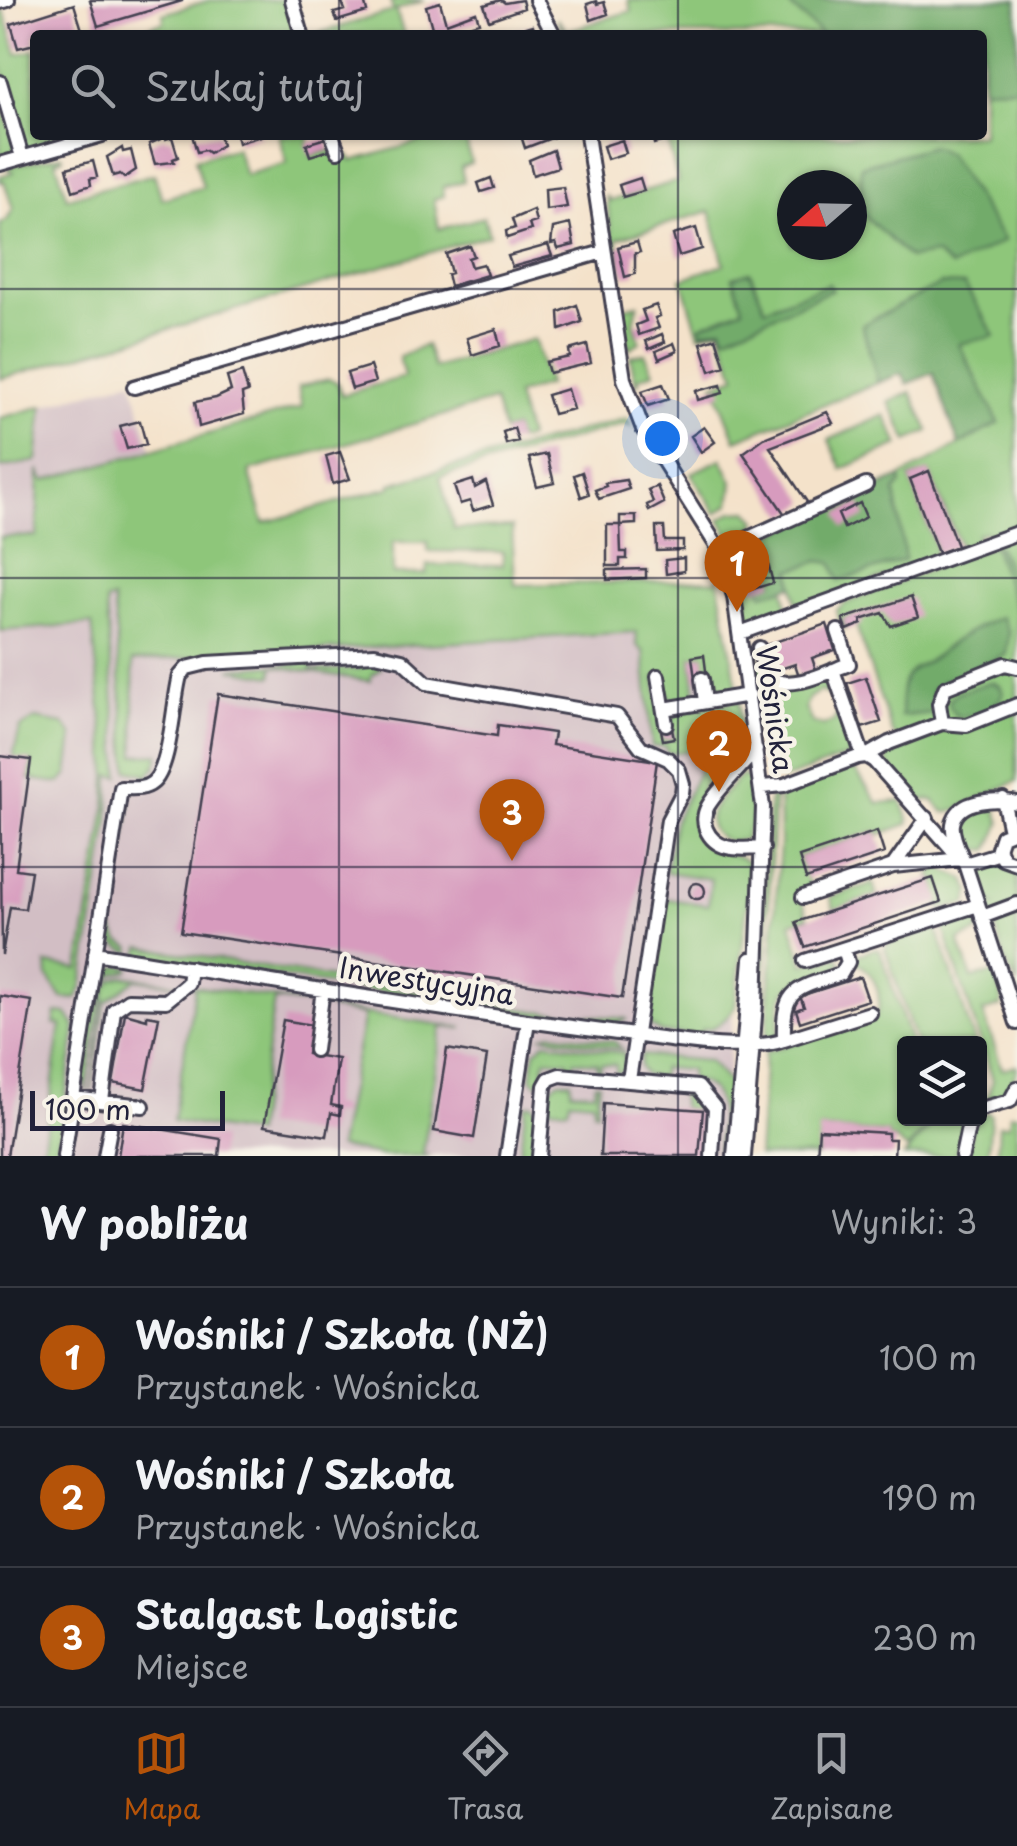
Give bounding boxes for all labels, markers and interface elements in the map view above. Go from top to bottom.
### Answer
search box [30,30,987,140]
text: Szukaj tutaj [145,57,364,114]
icon: search [65,58,120,113]
north arrow [777,170,867,260]
your location [637,413,688,464]
pin: 1 [704,530,770,612]
street label: Wośnicka [746,642,806,776]
pin: 2 [686,710,752,792]
pin: 3 [480,778,544,861]
street label: Inwestycyjna [337,945,518,1015]
map controls [897,1036,987,1126]
button: layers [897,1036,987,1126]
scale bar [30,1086,225,1130]
text: 100 m [45,1087,131,1130]
text: W pobliżu [40,1190,249,1253]
text: Wyniki: 3 [831,1197,977,1245]
text: Wośniki / Szkoła (NŻ) [135,1305,549,1362]
text: 1 [65,1333,80,1381]
text: 100 m [879,1333,977,1381]
text: Przystanek · Wośnicka [135,1362,479,1410]
text: Wośniki / Szkoła [135,1445,454,1502]
text: 2 [61,1473,84,1521]
text: 190 m [882,1473,977,1521]
text: Przystanek · Wośnicka [135,1502,479,1550]
text: Stalgast Logistic [135,1585,458,1642]
text: 3 [62,1613,83,1661]
text: 230 m [872,1613,977,1661]
text: Miejsce [135,1642,248,1690]
tab: Mapa [123,1726,200,1829]
tab: Trasa [447,1726,523,1829]
tab: Zapisane [770,1726,894,1829]

